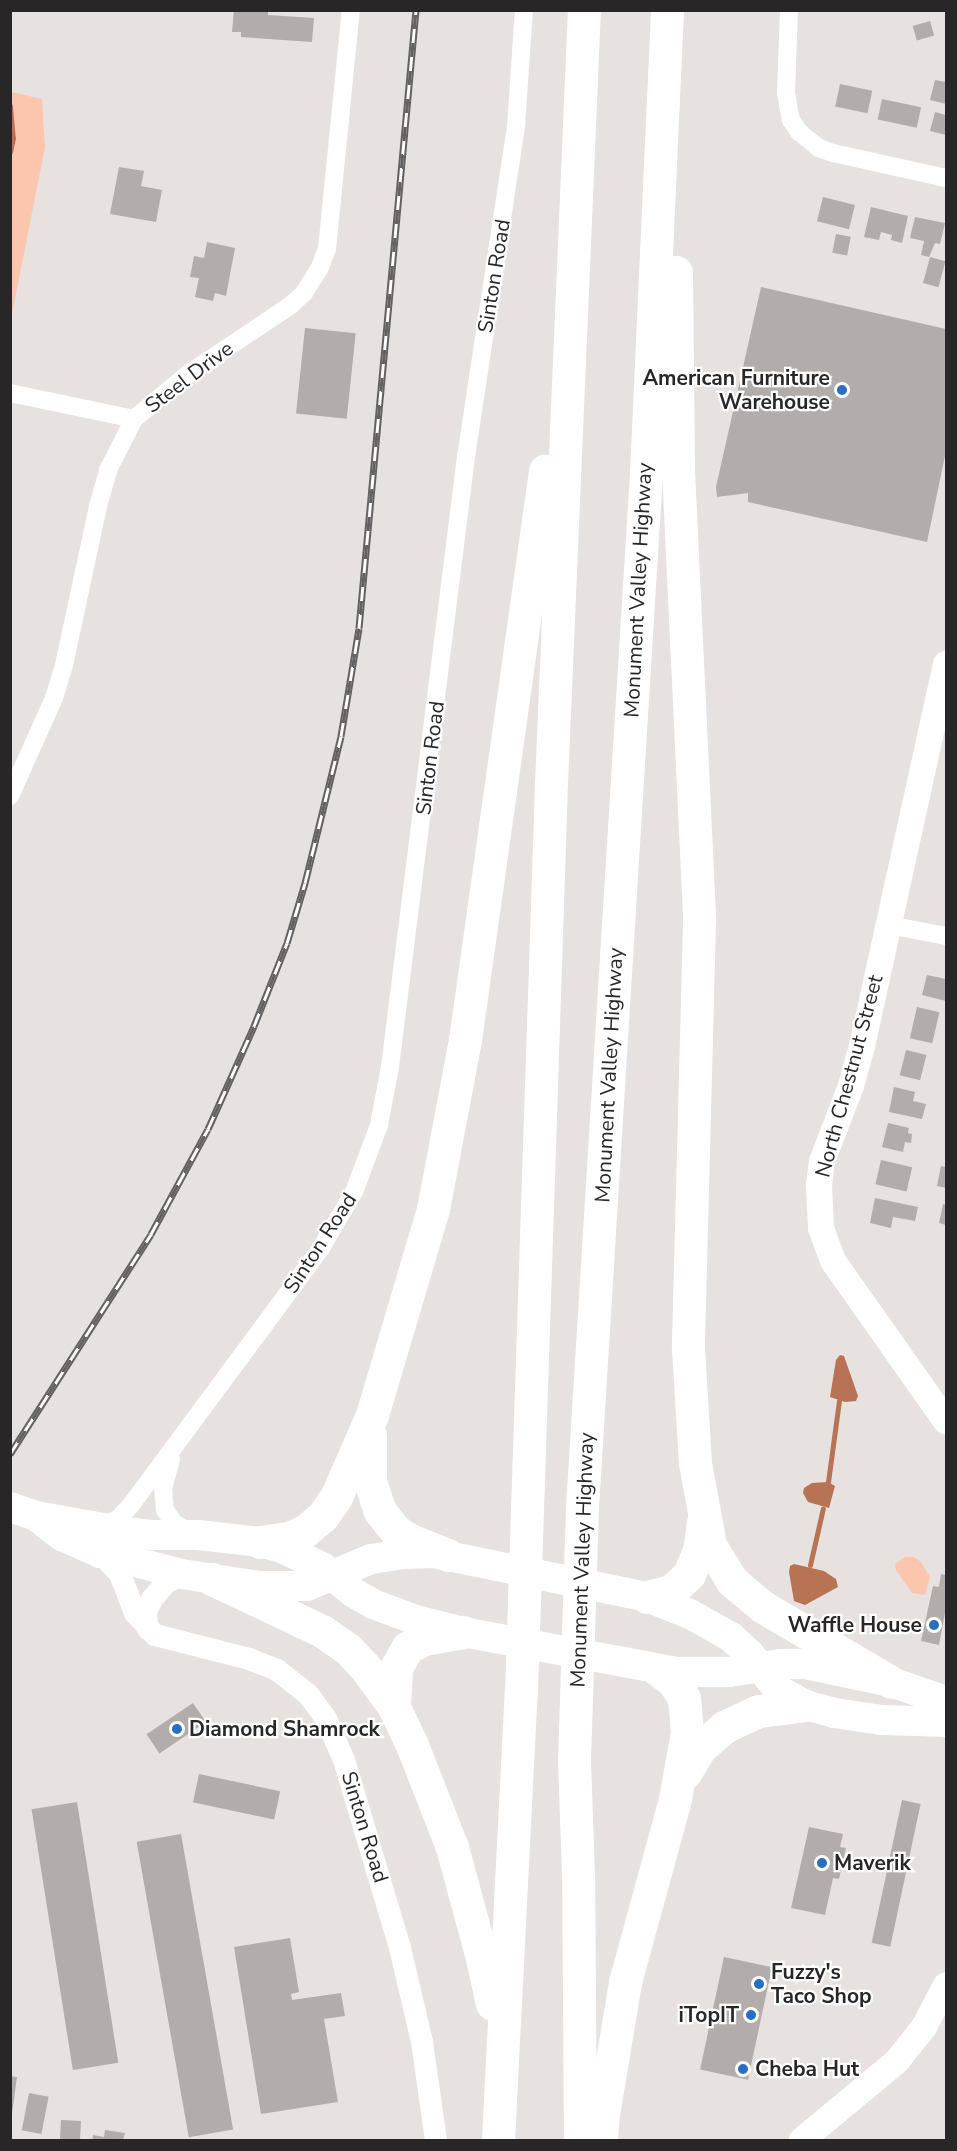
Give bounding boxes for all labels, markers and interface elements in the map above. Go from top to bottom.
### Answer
street label: Sinton Road [473,217,515,335]
street label: Steel Drive [140,336,238,418]
place label: American Furniture Warehouse [642,365,830,415]
marker: American Furniture Warehouse [835,383,849,397]
street label: Monument Valley Highway [619,462,657,718]
street label: Sinton Road [410,699,450,817]
street label: Monument Valley Highway [590,947,628,1203]
street label: North Chestnut Street [810,972,888,1180]
street label: Sinton Road [278,1188,362,1298]
street label: Monument Valley Highway [565,1432,599,1688]
place label: Waffle House [788,1612,922,1638]
marker: Waffle House [927,1618,941,1632]
place label: Diamond Shamrock [189,1716,380,1742]
marker: Diamond Shamrock [170,1722,184,1736]
street label: Sinton Road [336,1768,394,1886]
place label: Maverik [834,1850,911,1876]
marker: Maverik [815,1856,829,1870]
place label: Fuzzy's Taco Shop [771,1959,872,2009]
marker: Fuzzy's Taco Shop [752,1977,766,1991]
place label: iTopIT [679,2002,739,2028]
marker: iTopIT [744,2008,758,2022]
place label: Cheba Hut [755,2056,859,2082]
marker: Cheba Hut [736,2062,750,2076]

